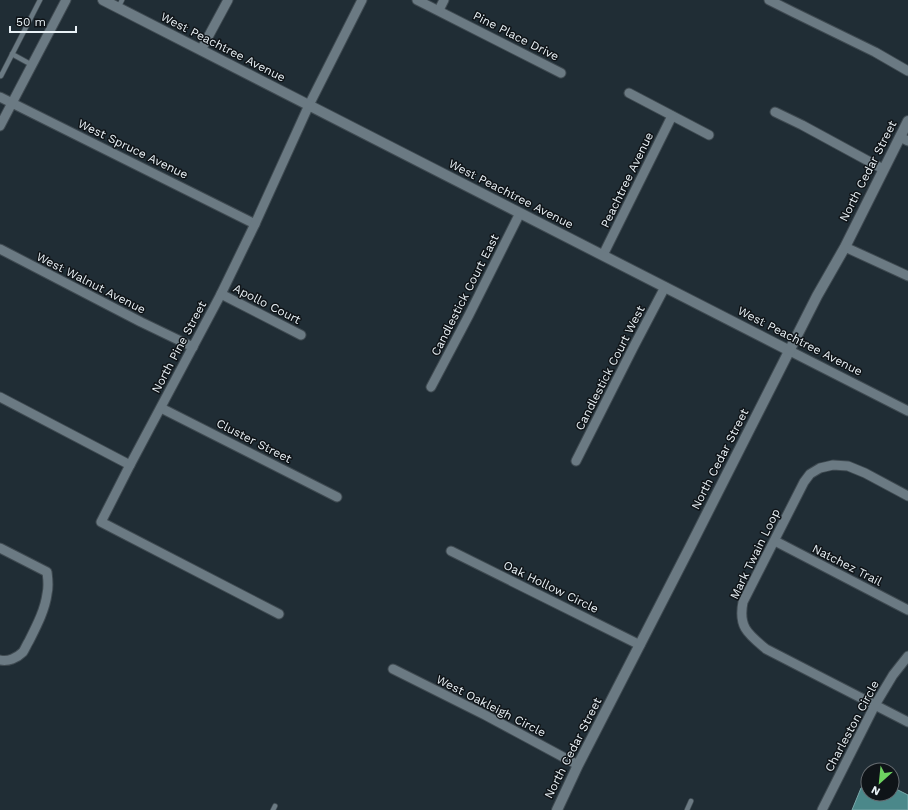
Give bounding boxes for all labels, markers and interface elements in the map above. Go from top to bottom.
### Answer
scale bar [10,8,76,34]
street label: Pine Place Drive [471,8,561,64]
street label: West Peachtree Avenue [158,9,288,85]
text: 50 m [16,15,46,29]
street label: West Spruce Avenue [76,116,190,182]
street label: North Cedar Street [836,118,900,224]
street label: Peachtree Avenue [598,130,656,230]
street label: West Peachtree Avenue [446,156,576,232]
street label: Candlestick Court East [428,232,502,358]
street label: West Walnut Avenue [34,249,148,317]
street label: Apollo Court [231,281,303,327]
street label: North Pine Street [149,299,209,395]
street label: Candlestick Court West [572,303,648,433]
street label: West Peachtree Avenue [735,303,865,379]
street label: North Cedar Street [688,406,752,512]
street label: Cluster Street [214,416,294,466]
street label: Mark Twain Loop [727,506,783,602]
street label: Natchez Trail [810,541,884,589]
street label: Oak Hollow Circle [501,558,601,616]
street label: West Oakleigh Circle [434,672,548,740]
street label: Charleston Circle [822,678,882,774]
street label: North Cedar Street [541,695,605,801]
north arrow [860,762,900,802]
text: N [869,783,882,798]

